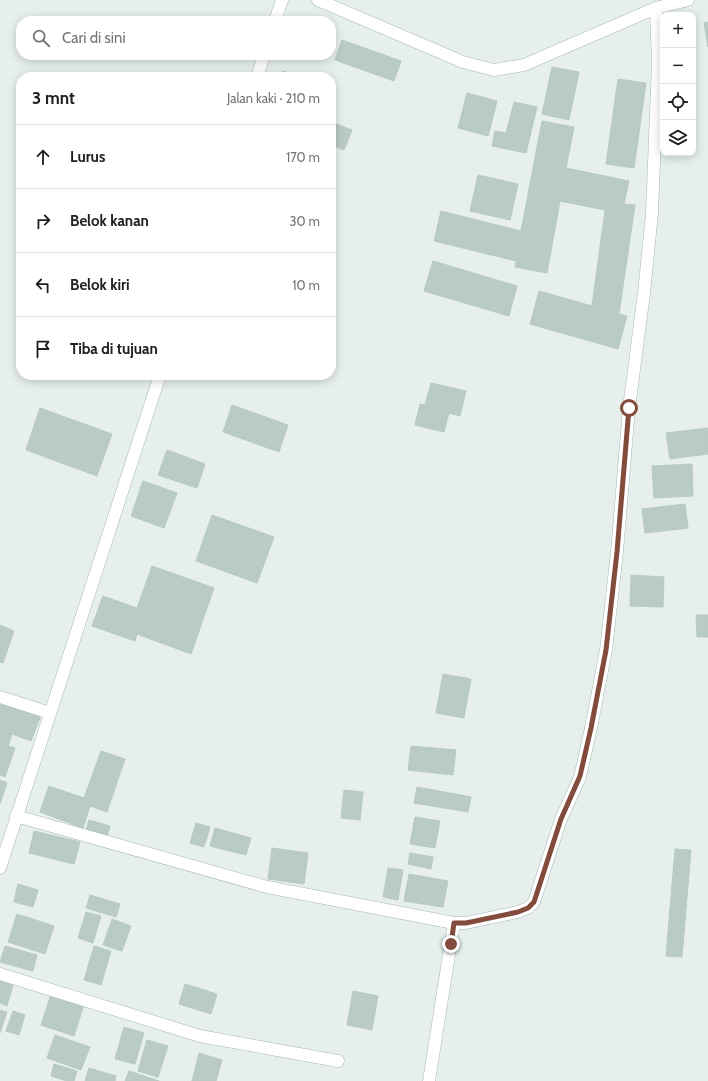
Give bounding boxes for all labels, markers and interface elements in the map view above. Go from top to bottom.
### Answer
map controls [660,12,696,156]
button: + [660,12,696,48]
search box [16,16,336,60]
icon: search [30,27,52,49]
text: Cari di sini [62,29,126,47]
button: − [660,48,696,84]
button: locate [660,84,696,120]
text: 3 mnt [32,88,75,108]
text: Jalan kaki · 210 m [227,90,320,106]
button: layers [660,120,696,156]
icon: ahead [32,146,54,168]
text: Lurus [70,148,105,166]
text: 170 m [286,149,320,165]
icon: right [32,210,54,232]
text: Belok kanan [70,212,149,230]
text: 30 m [290,213,320,229]
icon: left [32,274,54,296]
text: Belok kiri [70,276,130,294]
text: 10 m [292,277,320,293]
icon: arrive [32,338,54,360]
text: Tiba di tujuan [70,340,158,358]
route start [620,399,638,417]
route end [442,935,460,953]

